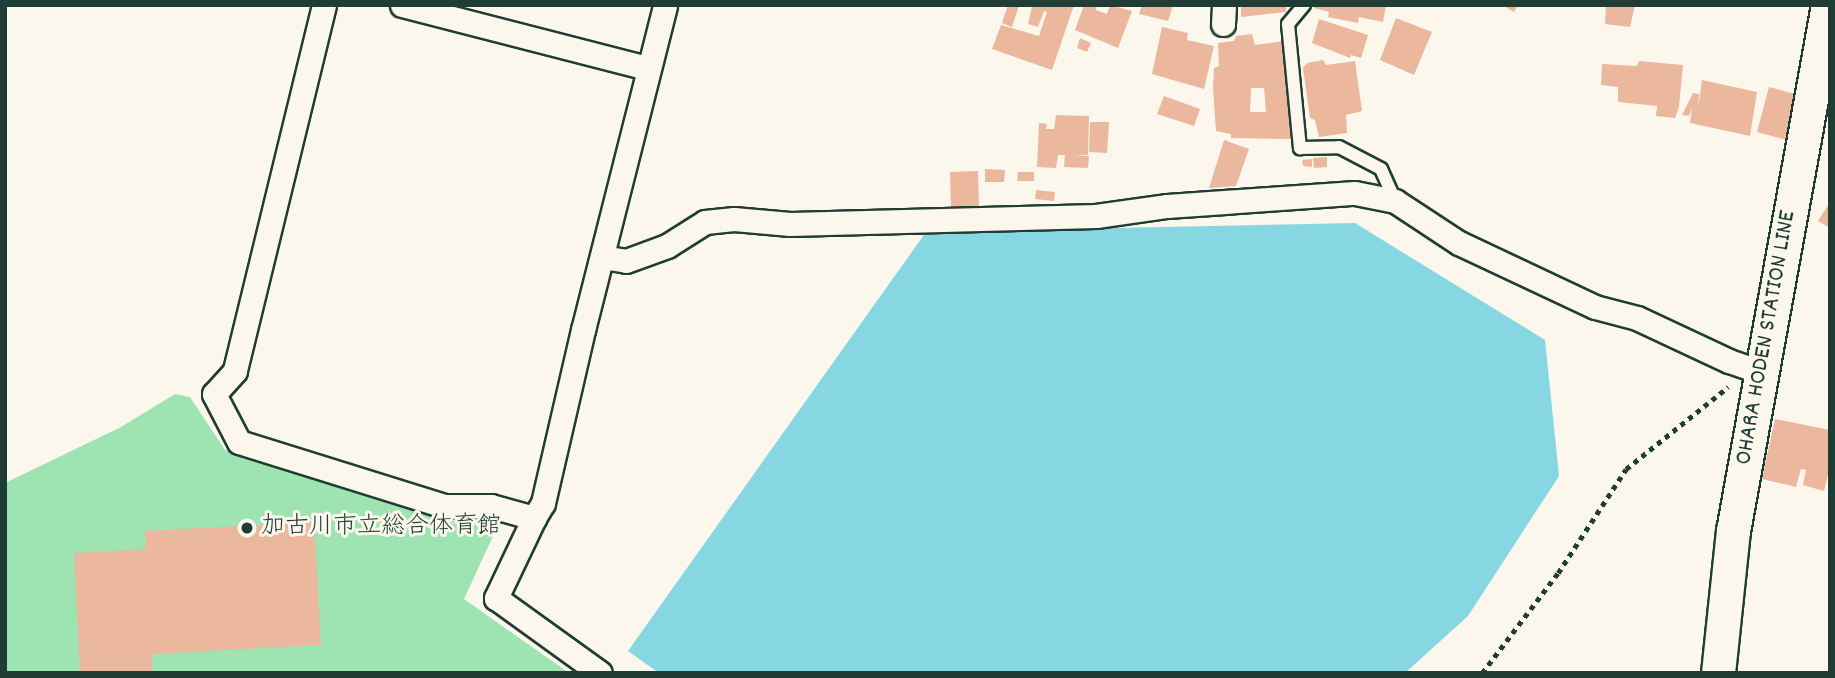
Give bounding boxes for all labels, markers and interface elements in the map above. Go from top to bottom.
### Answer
street label: OHARA HODEN STATION LINE [1730,209,1804,467]
place label: 加古川市立総合体育館 [261,514,501,542]
marker: 加古川市立総合体育館 [239,520,255,536]

